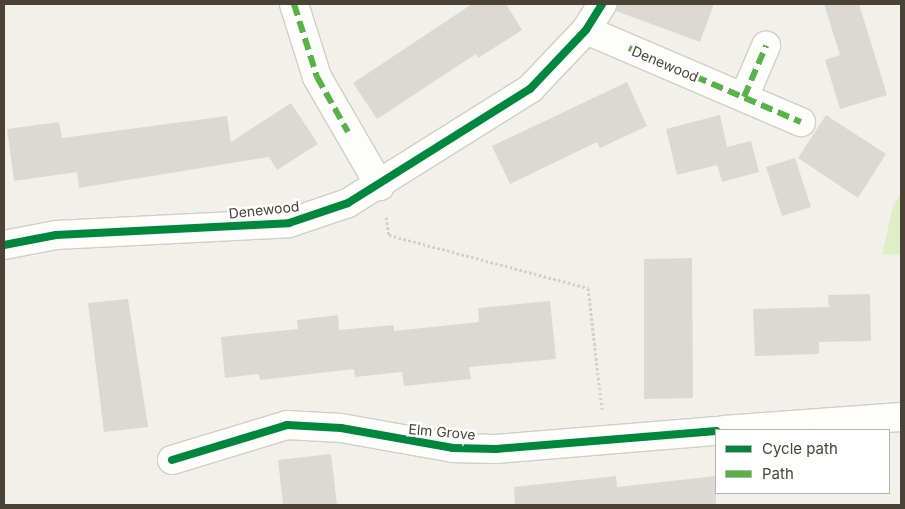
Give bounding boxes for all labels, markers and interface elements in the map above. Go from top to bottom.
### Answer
street label: Denewood [629,42,701,86]
street label: Denewood [228,198,300,222]
street label: Elm Grove [408,421,476,443]
legend [715,429,890,494]
text: Cycle path [762,439,838,458]
text: Path [762,464,794,483]

